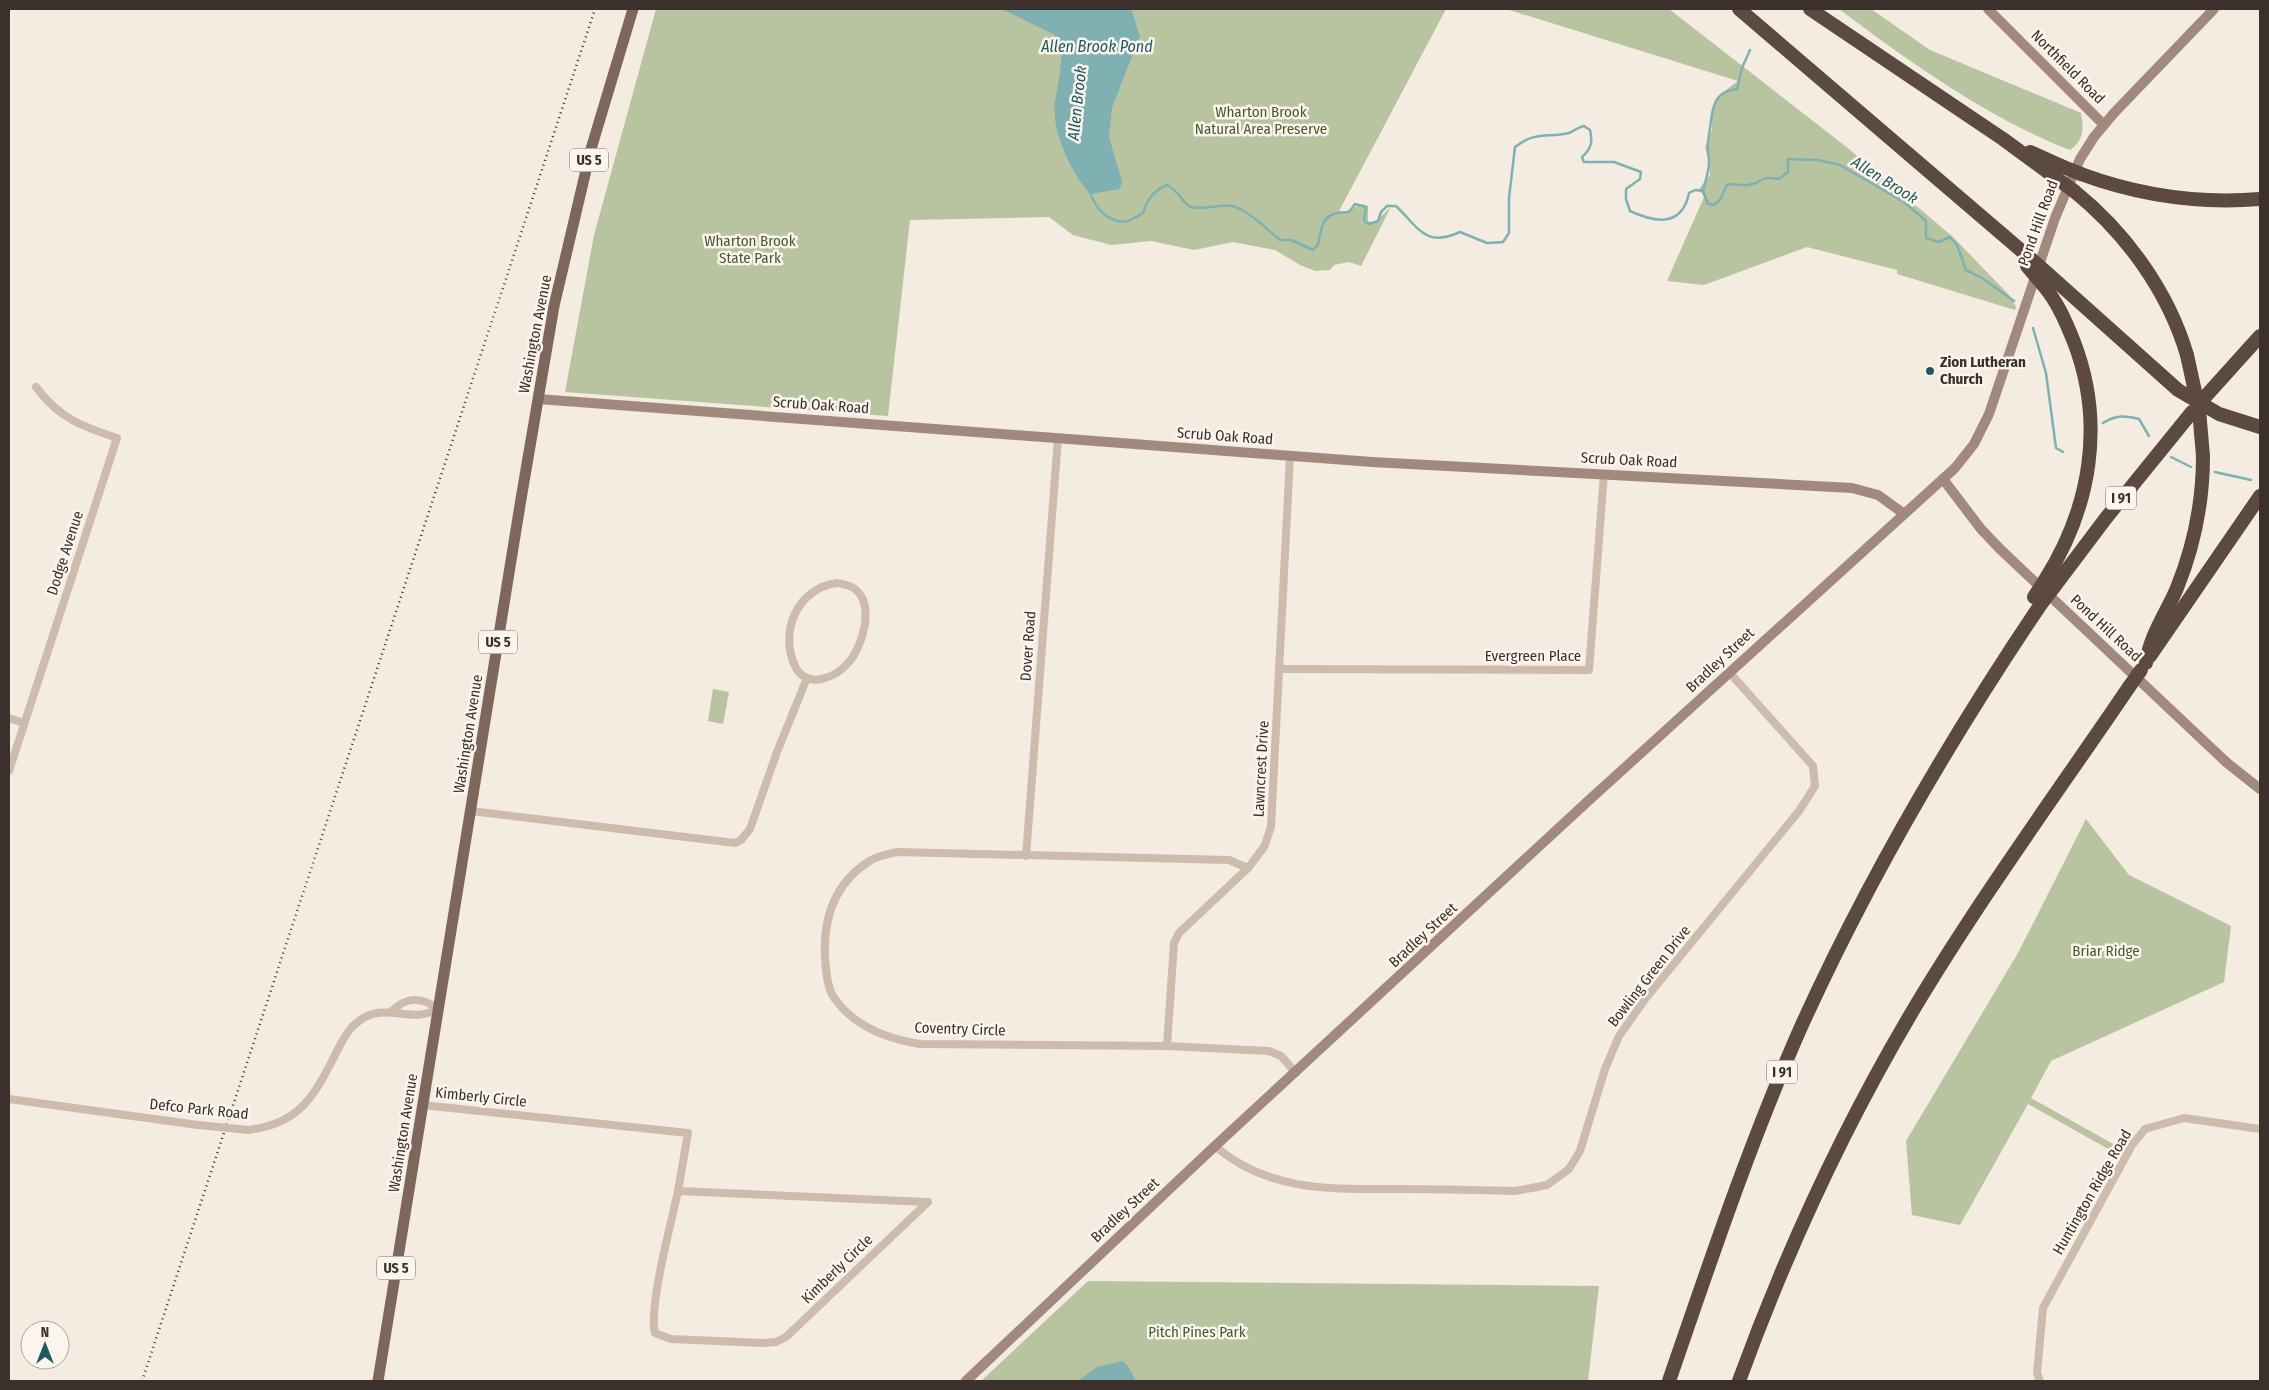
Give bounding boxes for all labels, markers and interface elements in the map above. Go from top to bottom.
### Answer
street label: Northfield Road [2027,26,2109,108]
water label: Allen Brook Pond [1040,37,1153,56]
water label: Allen Brook [1064,65,1090,142]
park label: Wharton Brook Natural Area Preserve [1195,103,1327,138]
road number: US 5 [570,148,608,172]
water label: Allen Brook [1847,152,1922,208]
street label: Pond Hill Road [2014,178,2062,268]
park label: Wharton Brook State Park [704,232,796,267]
street label: Washington Avenue [515,273,555,395]
place label: Zion Lutheran Church [1940,353,2026,388]
marker: Zion Lutheran Church [1924,365,1936,377]
street label: Scrub Oak Road [772,393,870,417]
street label: Scrub Oak Road [1176,424,1274,448]
street label: Scrub Oak Road [1580,448,1678,472]
road number: I 91 [2106,486,2136,509]
street label: Dodge Avenue [43,509,87,597]
street label: Pond Hill Road [2067,591,2145,665]
street label: Dover Road [1017,610,1039,682]
street label: Bradley Street [1682,624,1758,696]
road number: US 5 [479,630,517,654]
street label: Evergreen Place [1485,647,1581,665]
street label: Washington Avenue [450,673,486,795]
street label: Lawncrest Drive [1249,720,1273,818]
street label: Bradley Street [1385,899,1461,971]
street label: Bowling Green Drive [1604,922,1694,1030]
park label: Briar Ridge [2072,942,2140,960]
street label: Coventry Circle [914,1018,1006,1040]
road number: I 91 [1767,1060,1797,1084]
street label: Washington Avenue [385,1072,421,1194]
street label: Kimberly Circle [434,1083,528,1111]
street label: Defco Park Road [149,1095,249,1123]
street label: Huntington Ridge Road [2049,1126,2135,1258]
street label: Bradley Street [1087,1174,1163,1246]
street label: Kimberly Circle [798,1231,876,1307]
road number: US 5 [377,1256,415,1280]
north arrow [20,1320,70,1370]
park label: Pitch Pines Park [1148,1323,1246,1341]
text: N [41,1324,49,1341]

